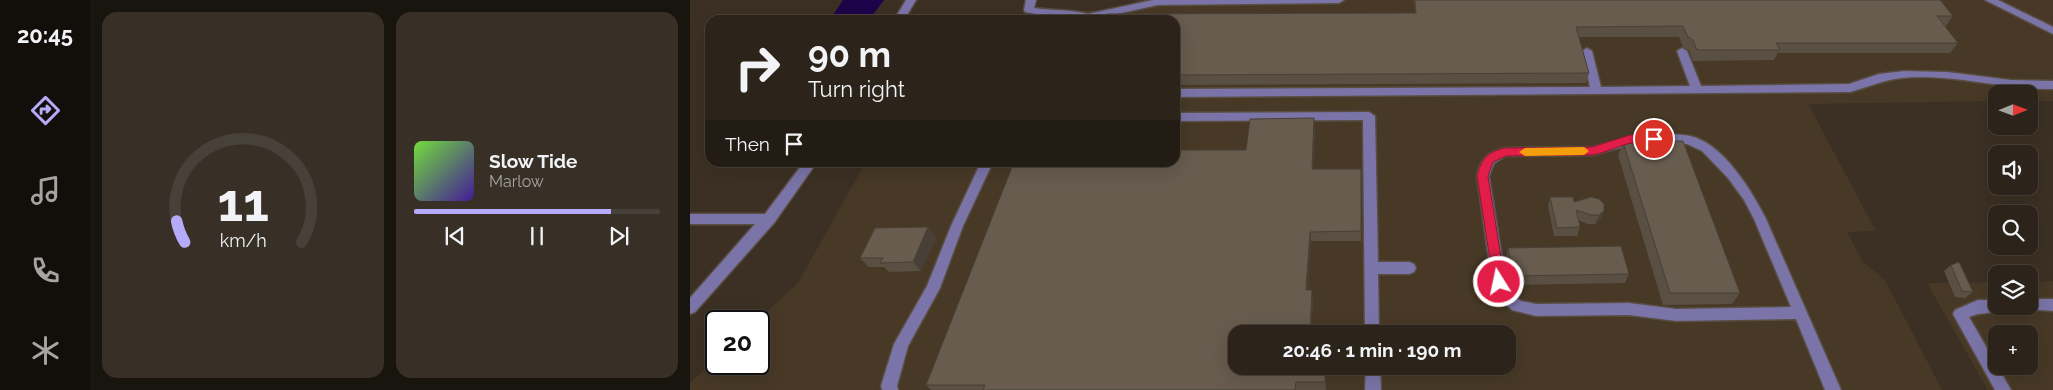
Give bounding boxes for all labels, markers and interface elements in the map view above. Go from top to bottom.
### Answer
text: 20:45 [17,22,73,48]
text: 90 m [808,34,891,75]
icon: right [725,35,790,100]
text: Turn right [808,76,905,102]
north arrow [1988,85,2038,135]
map controls [1988,85,2038,375]
icon: directions [28,93,63,128]
pin [1633,118,1675,160]
icon: arrive [1640,125,1668,153]
icon: arrive [780,130,808,158]
text: Then [725,133,770,155]
button: sound [1988,145,2038,195]
text: Slow Tide [489,150,578,172]
text: 11 [217,172,269,233]
text: Marlow [489,172,544,191]
icon: music [28,173,63,208]
button: search [1988,205,2038,255]
icon: previous [441,222,469,250]
icon: pause [523,222,551,250]
icon: next [605,222,633,250]
text: km/h [219,230,267,251]
icon: phone [28,253,63,288]
position arrow [1472,255,1524,307]
button: layers [1988,265,2038,315]
speed limit sign: 20 [705,310,770,375]
button: + [1988,325,2038,375]
icon: climate [28,333,63,368]
text: 20:46 · 1 min · 190 m [1283,339,1461,361]

